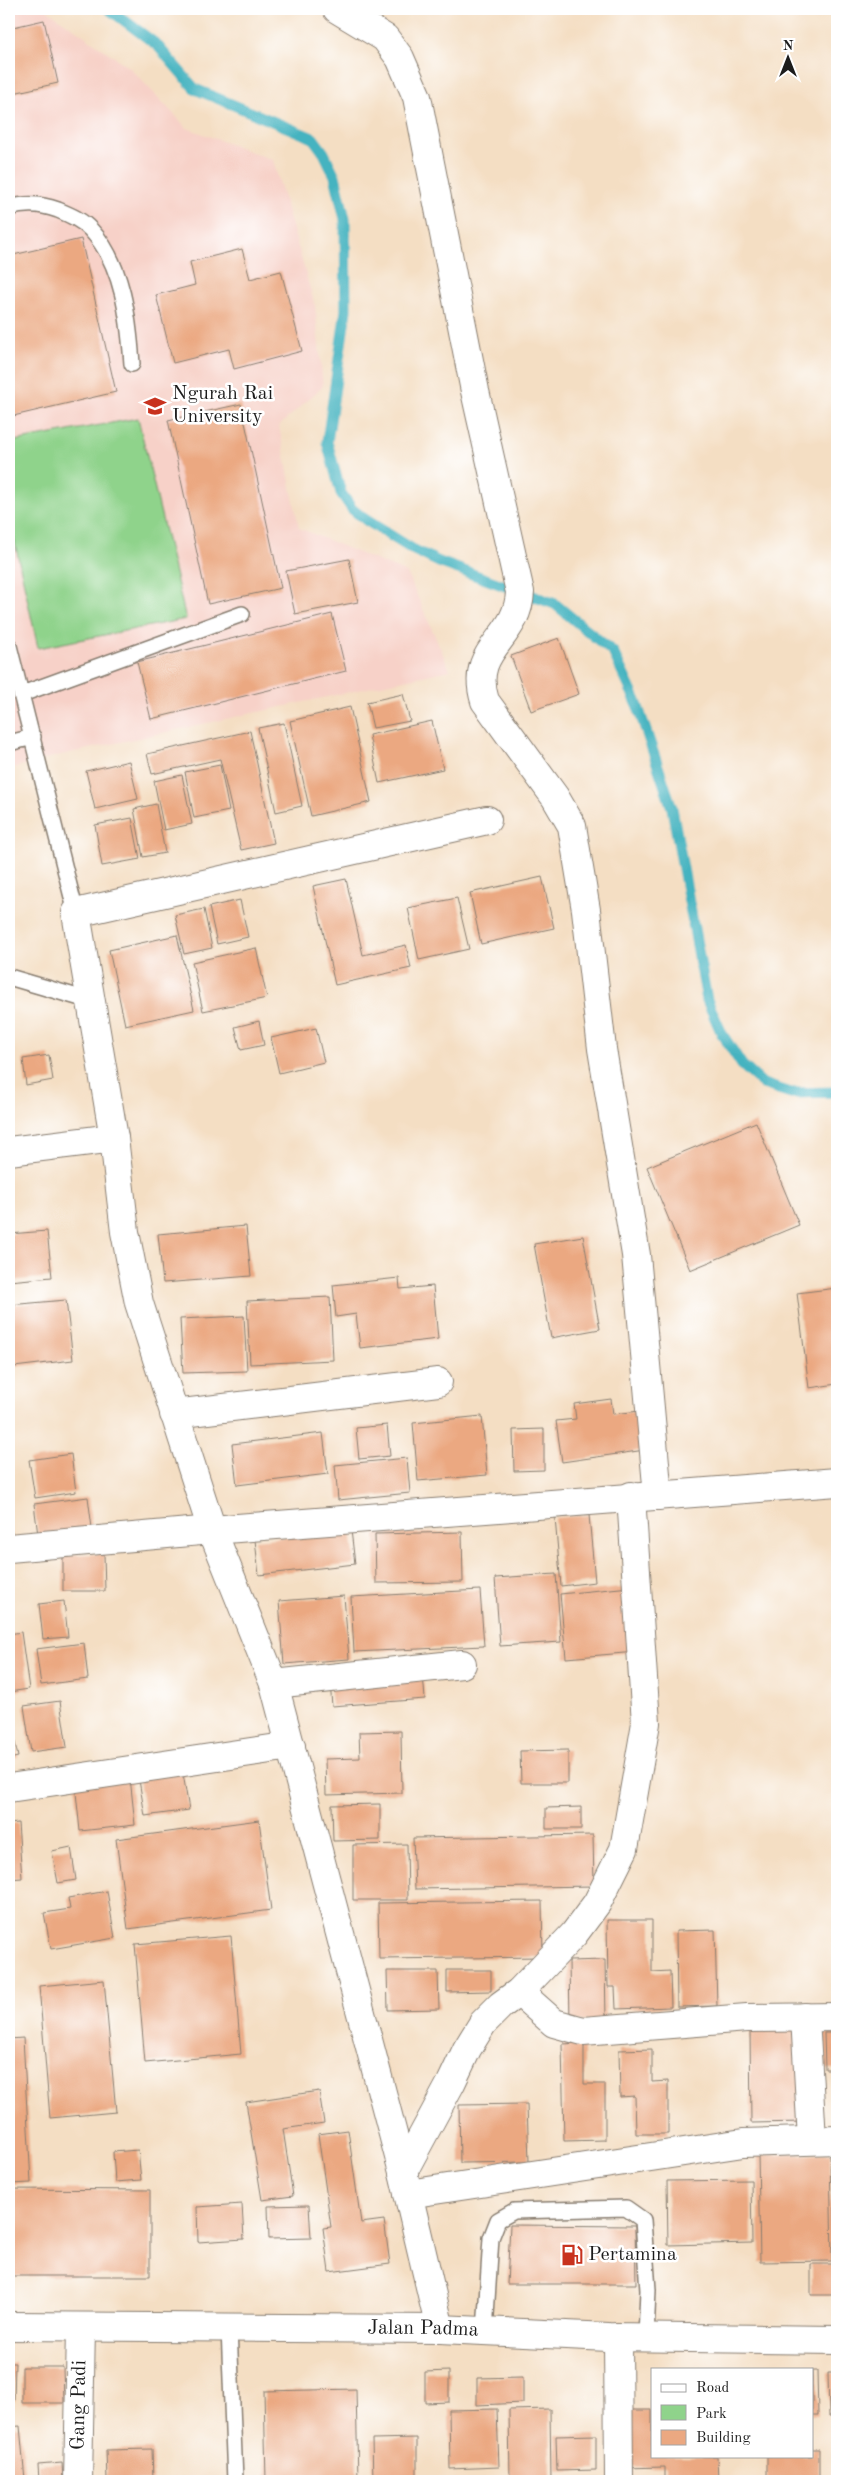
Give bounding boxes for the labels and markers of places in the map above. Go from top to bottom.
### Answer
place label: Ngurah Rai University [172,384,273,427]
school or university icon: Ngurah Rai University [142,393,168,419]
fuel station icon: Pertamina [559,2242,585,2268]
place label: Pertamina [588,2245,677,2265]

